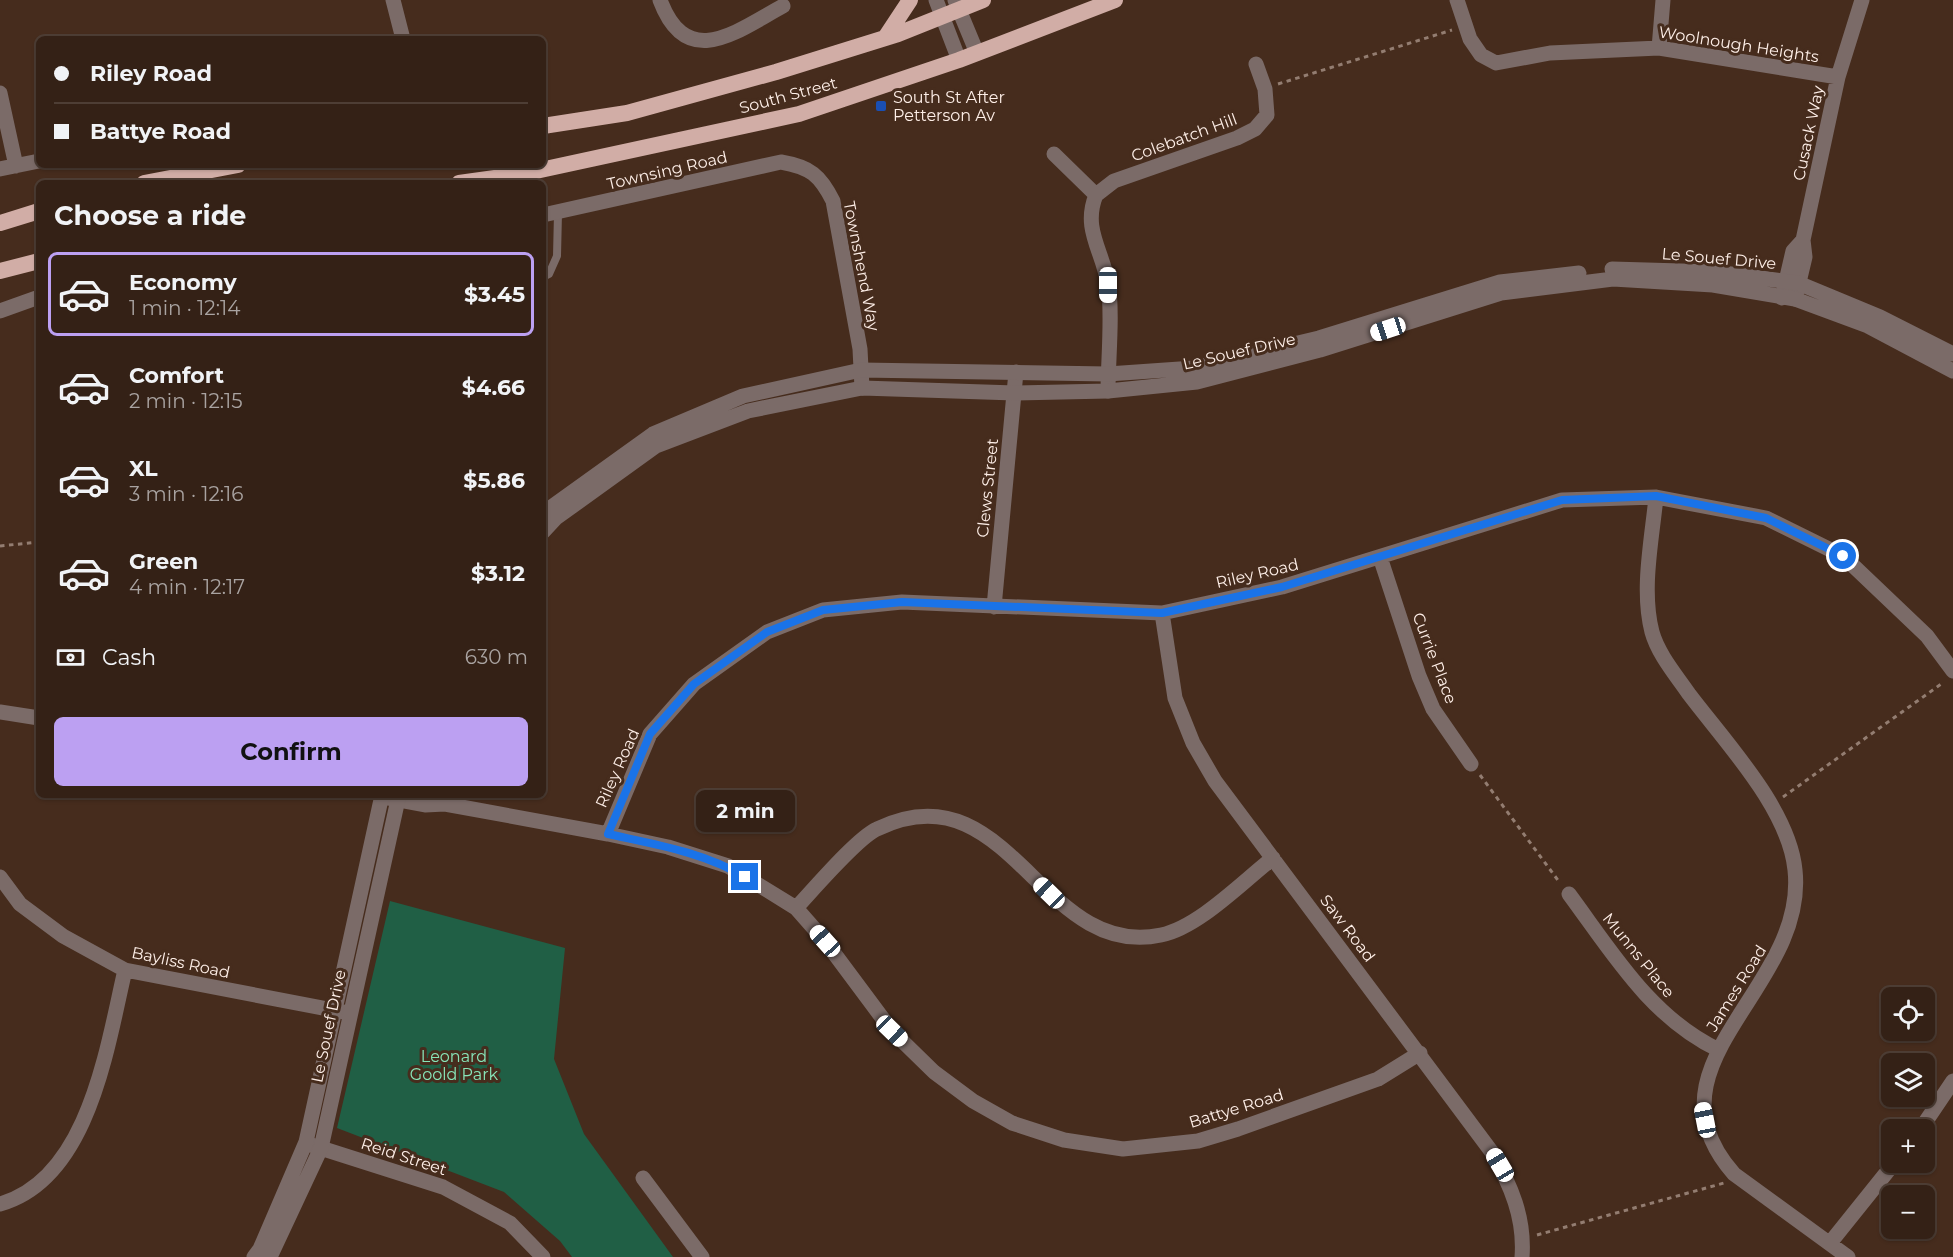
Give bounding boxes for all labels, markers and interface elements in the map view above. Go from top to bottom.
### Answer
street label: Woolnough Heights [1657,22,1821,67]
text: Riley Road [90,60,212,87]
street label: South Street [737,73,840,118]
street label: Cusack Way [1789,84,1828,182]
place label: South St After Petterson Av [893,88,1005,125]
marker: South St After Petterson Av [874,99,888,113]
street label: Colebatch Hill [1129,110,1240,165]
text: Battye Road [90,118,231,145]
street label: Townsing Road [605,147,729,194]
text: Choose a ride [54,199,246,232]
street label: Townshend Way [840,200,883,333]
street label: Le Souef Drive [1661,244,1777,273]
icon: car [57,267,111,321]
car [1099,267,1117,303]
text: Economy [129,269,237,296]
text: $3.45 [464,281,525,308]
text: 1 min · 12:14 [129,296,240,320]
car [1368,315,1408,343]
street label: Le Souef Drive [1181,329,1297,374]
icon: car [57,360,111,414]
text: Comfort [129,362,224,389]
text: $4.66 [462,374,525,401]
text: 2 min · 12:15 [129,389,243,413]
street label: Clews Street [973,437,1002,539]
icon: car [57,453,111,507]
text: XL [129,455,158,482]
text: $5.86 [463,467,525,494]
text: 3 min · 12:16 [129,482,243,506]
route start [1829,542,1856,569]
icon: car [57,546,111,600]
text: Green [129,548,198,575]
street label: Riley Road [1214,555,1300,592]
text: $3.12 [471,560,525,587]
text: 4 min · 12:17 [129,575,245,599]
street label: Currie Place [1408,610,1461,707]
icon: cash [54,641,87,674]
text: Cash [102,644,156,671]
text: 630 m [465,645,528,669]
button: Confirm [54,717,528,786]
street label: Riley Road [592,726,643,811]
callout: 2 min [696,790,795,832]
text: 2 min [716,799,775,823]
route end [731,863,758,890]
car [1030,874,1068,912]
street label: Saw Road [1316,891,1379,966]
street label: Munns Place [1599,909,1679,1001]
car [806,922,844,960]
street label: James Road [1702,942,1770,1036]
street label: Bayliss Road [130,943,232,982]
street label: Le Souef Drive [307,968,350,1084]
map controls [1881,987,1935,1239]
button: locate [1881,987,1935,1041]
car [873,1012,911,1050]
park label: Leonard Goold Park [410,1047,499,1084]
button: layers [1881,1053,1935,1107]
street label: Battye Road [1187,1085,1286,1132]
car [1693,1101,1717,1139]
button: + [1881,1119,1935,1173]
street label: Reid Street [359,1134,450,1179]
car [1483,1145,1517,1185]
button: − [1881,1185,1935,1239]

